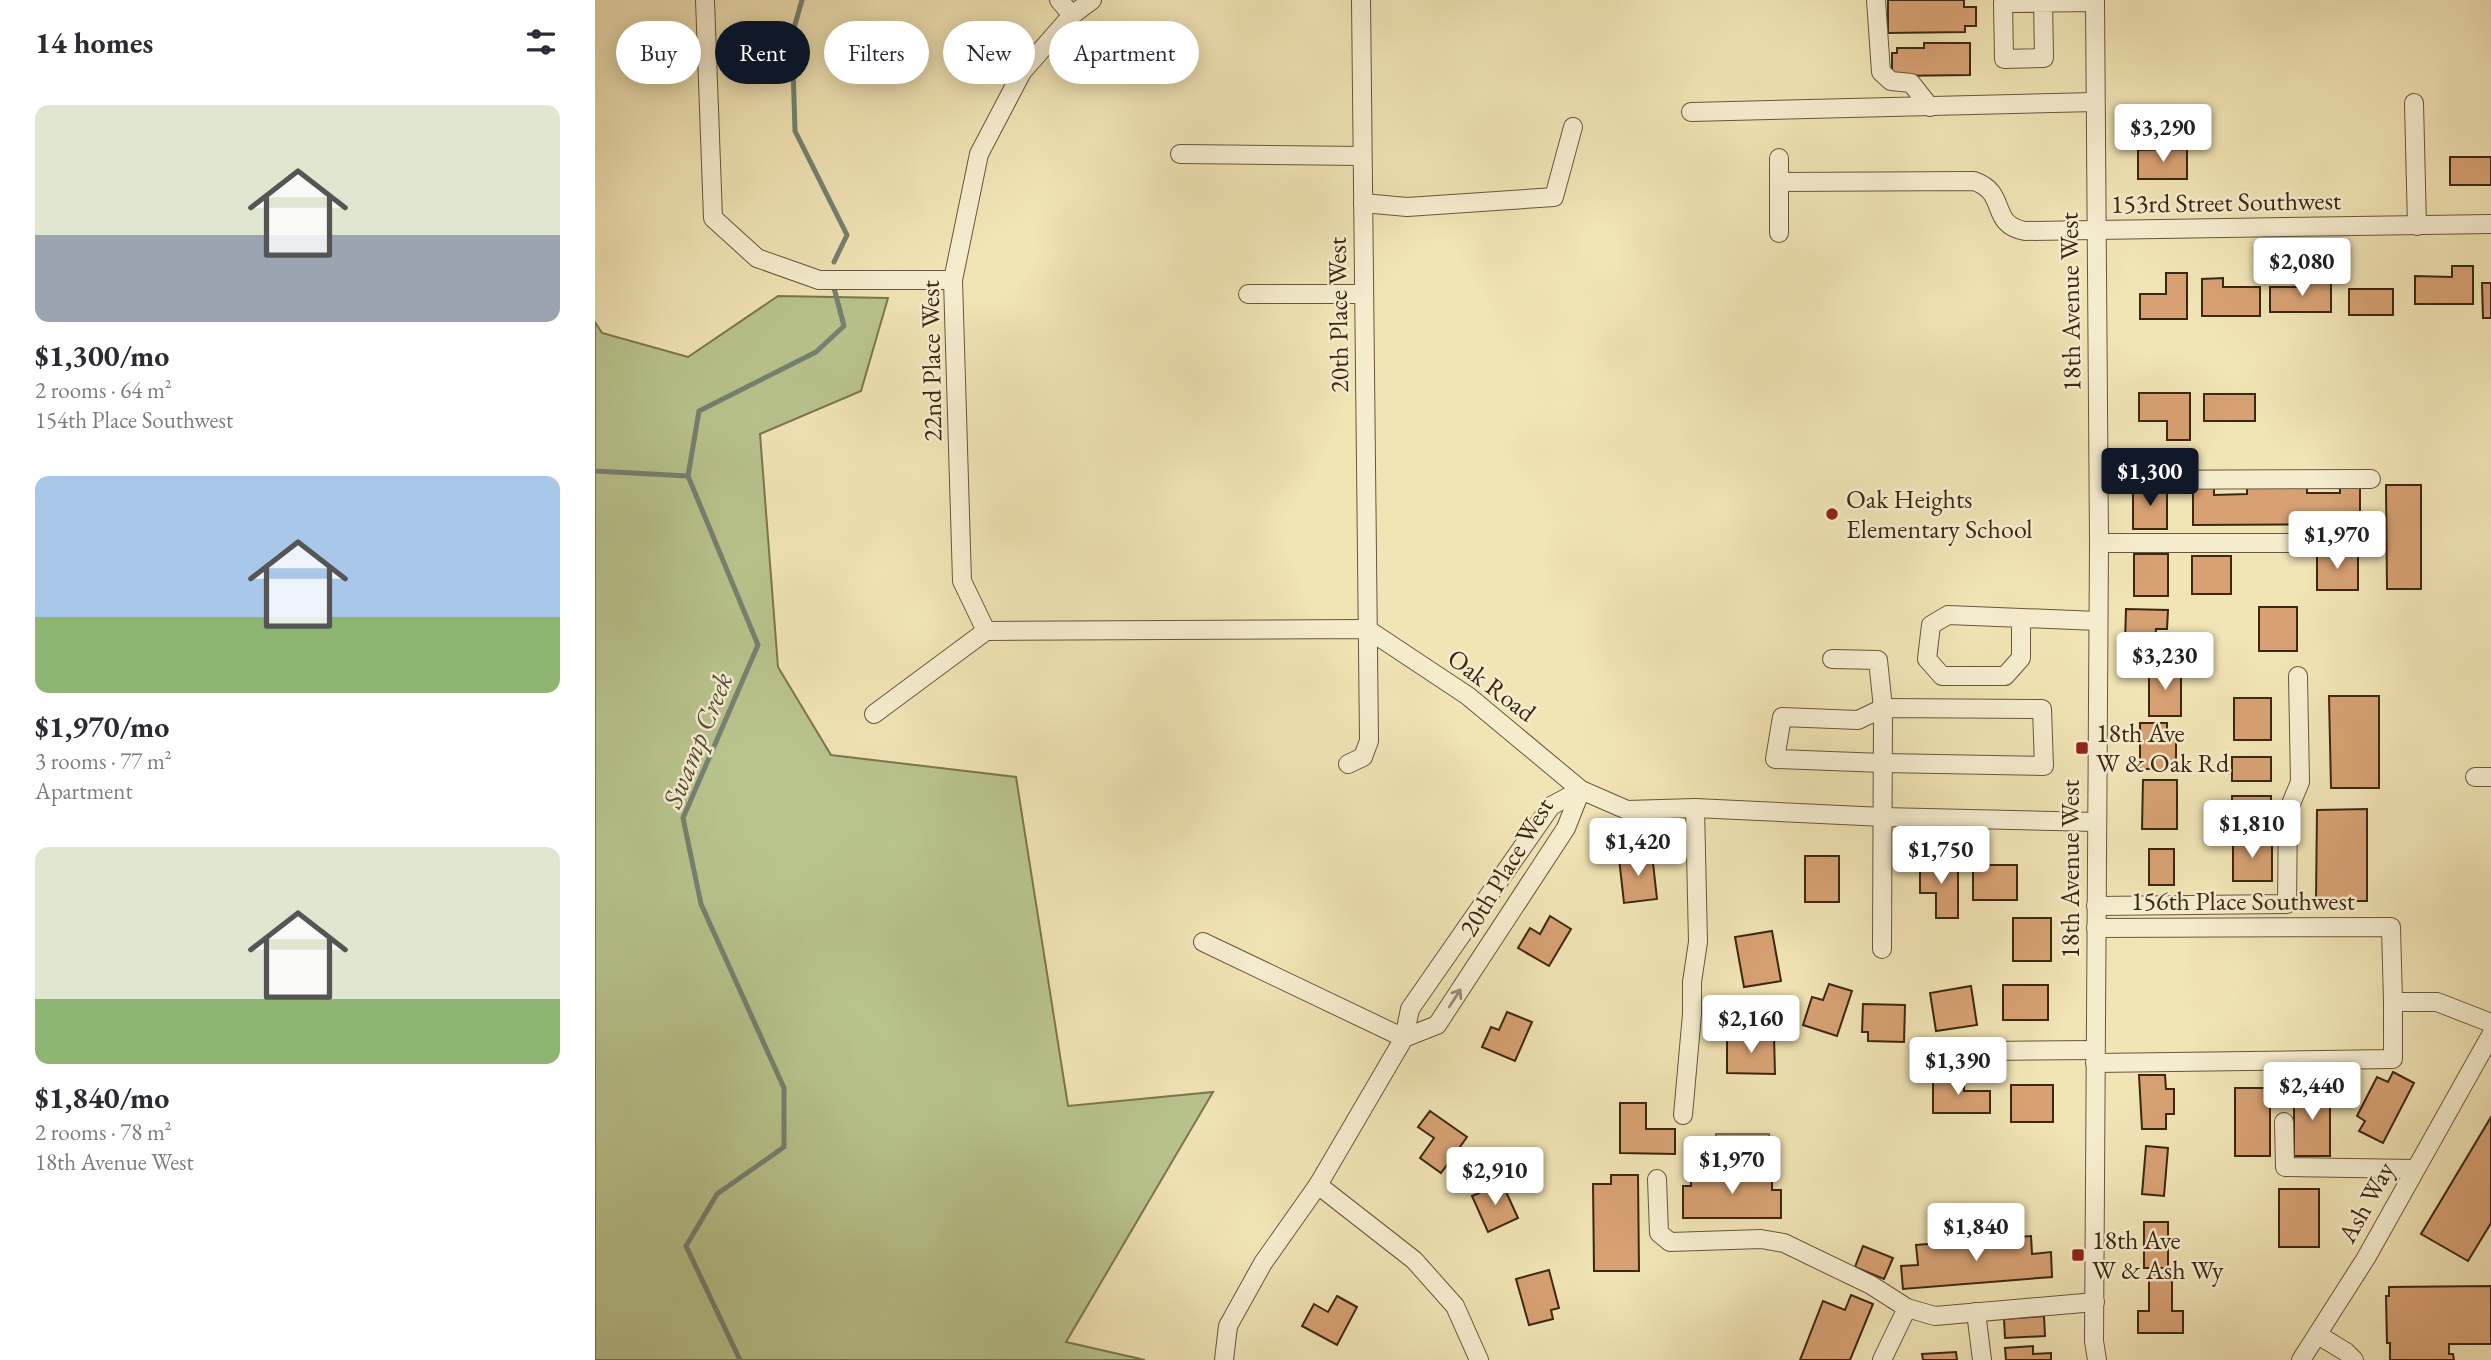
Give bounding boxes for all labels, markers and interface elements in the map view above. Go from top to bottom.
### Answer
chip: Buy [616,21,701,84]
chip: Rent [715,21,810,84]
chip: Filters [824,21,929,84]
chip: New [943,21,1035,84]
chip: Apartment [1049,21,1199,84]
text: 14 homes [35,23,153,62]
icon: filters [522,23,560,61]
pin: $3,290 [2106,104,2220,164]
text: $3,290 [2131,112,2195,142]
icon: home [235,150,361,276]
street label: 153rd Street Southwest [2111,183,2341,221]
street label: 18th Avenue West [2051,212,2089,392]
street label: 20th Place West [1320,237,1356,393]
pin: $2,080 [2245,238,2359,298]
text: $2,080 [2270,246,2334,276]
street label: 22nd Place West [913,280,949,442]
text: $1,300/mo [35,336,169,375]
text: 2 rooms · 64 m² [35,375,172,405]
text: 154th Place Southwest [35,405,233,435]
pin: $1,300 [2093,448,2207,508]
text: $1,300 [2118,456,2182,486]
place label: Oak Heights Elementary School [1846,482,2033,546]
marker: Oak Heights Elementary School [1824,506,1840,522]
pin: $1,970 [2280,512,2394,571]
text: $1,970 [2305,519,2369,549]
icon: home [235,521,361,647]
pin: $3,230 [2108,632,2222,692]
text: $3,230 [2133,640,2197,670]
street label: Oak Road [1441,641,1544,730]
water label: Swamp Creek [653,667,741,814]
text: $1,970/mo [35,707,169,746]
place label: 18th Ave W & Oak Rd [2096,716,2230,780]
marker: 18th Ave W & Oak Rd [2074,740,2090,756]
text: 3 rooms · 77 m² [35,746,172,776]
text: Apartment [35,776,133,806]
street label: 18th Avenue West [2053,779,2087,959]
street label: 20th Place West [1451,791,1561,943]
pin: $1,810 [2195,800,2309,860]
text: $1,810 [2220,808,2284,838]
pin: $1,420 [1581,818,1695,878]
text: $1,420 [1606,826,1670,856]
pin: $1,750 [1884,826,1998,886]
text: $1,750 [1909,834,1973,864]
street label: 156th Place Southwest [2131,884,2355,918]
icon: home [235,892,361,1018]
one-way arrow [1448,988,1462,1008]
pin: $2,160 [1694,996,1808,1055]
text: $2,160 [1719,1003,1783,1033]
pin: $1,390 [1901,1038,2015,1097]
text: $1,390 [1926,1045,1990,1075]
pin: $2,440 [2255,1062,2369,1122]
text: $2,440 [2280,1070,2344,1100]
text: $1,840/mo [35,1078,169,1117]
text: 2 rooms · 78 m² [35,1117,172,1147]
pin: $1,970 [1675,1136,1789,1196]
text: $1,970 [1700,1144,1764,1174]
text: 18th Avenue West [35,1147,194,1177]
pin: $2,910 [1438,1148,1552,1207]
text: $2,910 [1463,1155,1527,1185]
street label: Ash Way [2329,1155,2402,1249]
pin: $1,840 [1919,1204,2033,1263]
text: $1,840 [1944,1211,2008,1241]
place label: 18th Ave W & Ash Wy [2092,1223,2224,1287]
marker: 18th Ave W & Ash Wy [2070,1247,2086,1263]

